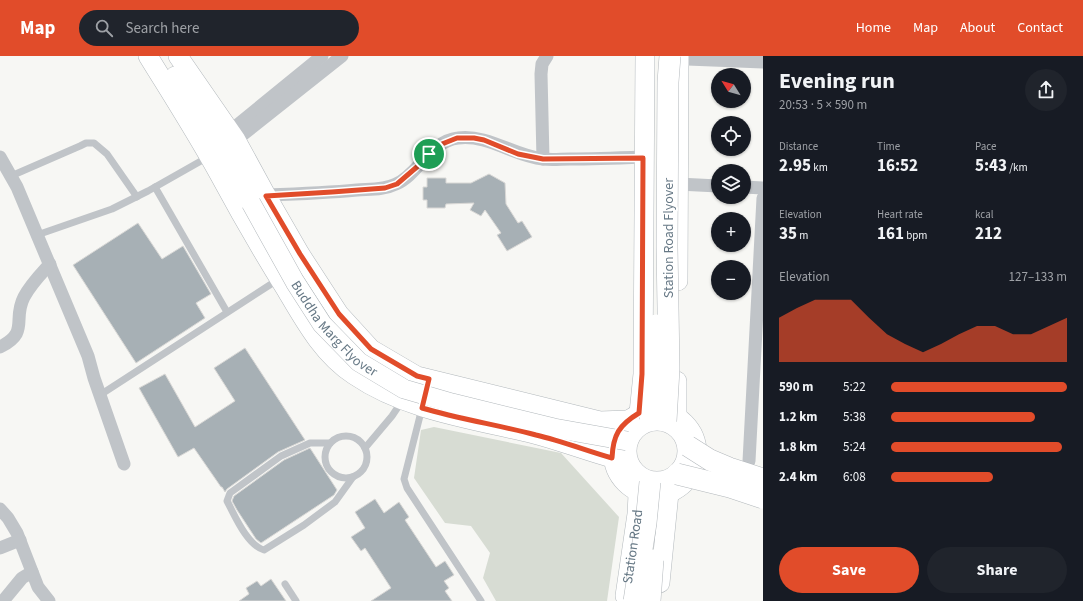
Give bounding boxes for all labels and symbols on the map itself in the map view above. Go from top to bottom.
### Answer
north arrow [711,68,751,108]
pin [412,137,446,171]
street label: Station Road Flyover [659,178,679,298]
street label: Buddha Marg Flyover [286,277,381,382]
street label: Station Road [618,509,648,585]

